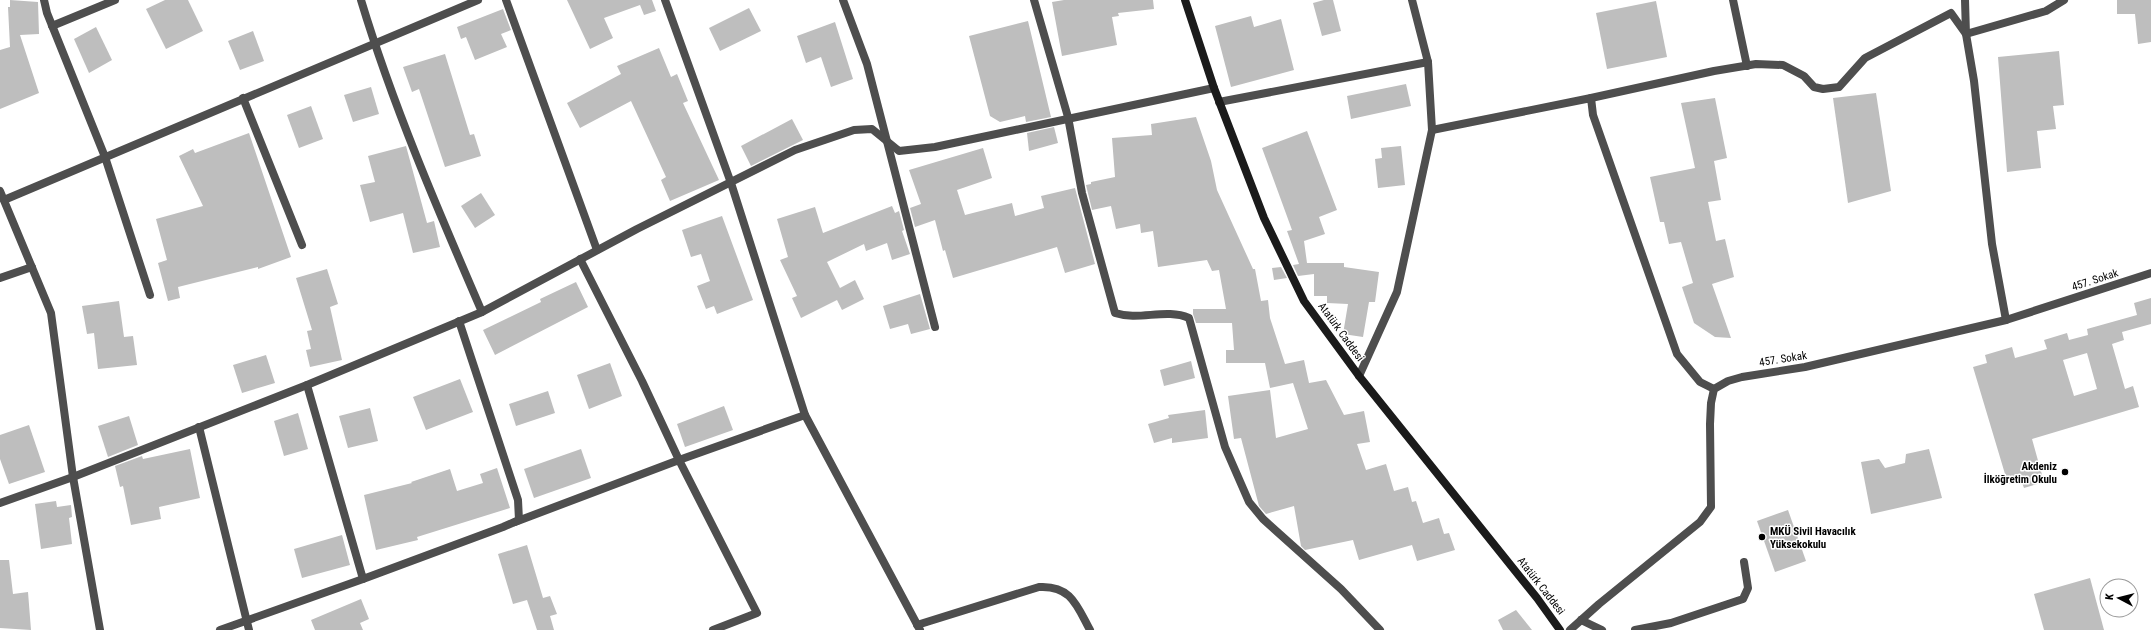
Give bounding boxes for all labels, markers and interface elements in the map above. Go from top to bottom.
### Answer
street label: 457. Sokak [2070,266,2120,294]
street label: Atatürk Caddesi [1315,300,1367,364]
street label: 457. Sokak [1758,349,1808,369]
place label: Akdeniz İlköğretim Okulu [1984,460,2057,486]
marker: Akdeniz İlköğretim Okulu [2060,467,2070,477]
place label: MKÜ Sivil Havacılık Yüksekokulu [1770,524,1856,551]
marker: MKÜ Sivil Havacılık Yüksekokulu [1757,532,1767,542]
street label: Atatürk Caddesi [1515,555,1567,617]
north arrow [2099,578,2139,618]
text: K [2103,592,2117,601]

